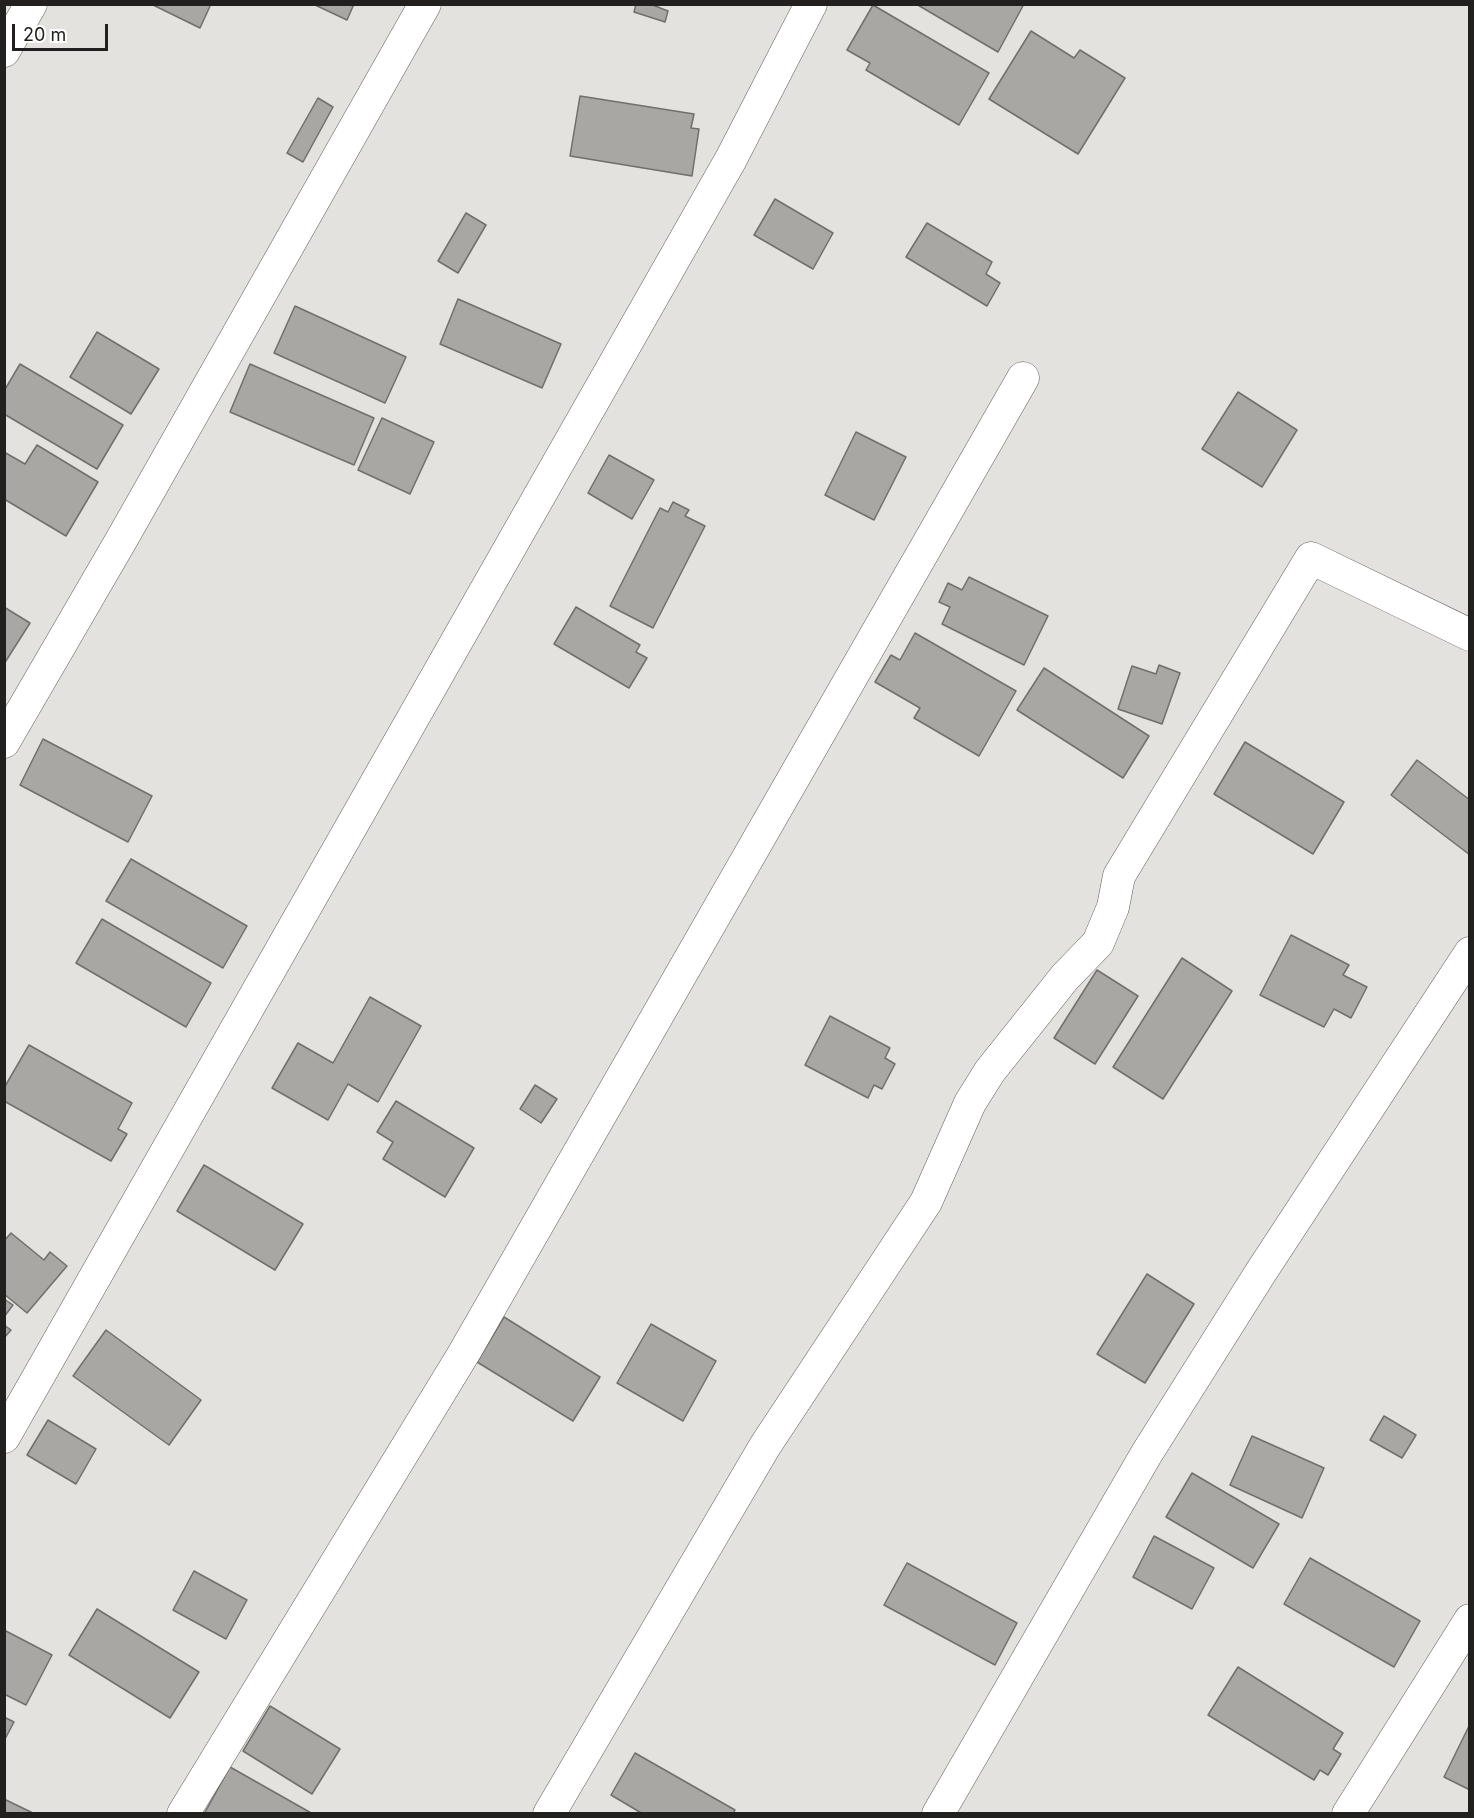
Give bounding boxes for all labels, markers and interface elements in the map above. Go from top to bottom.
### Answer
scale bar [15,12,111,50]
text: 20 m [23,24,66,45]

